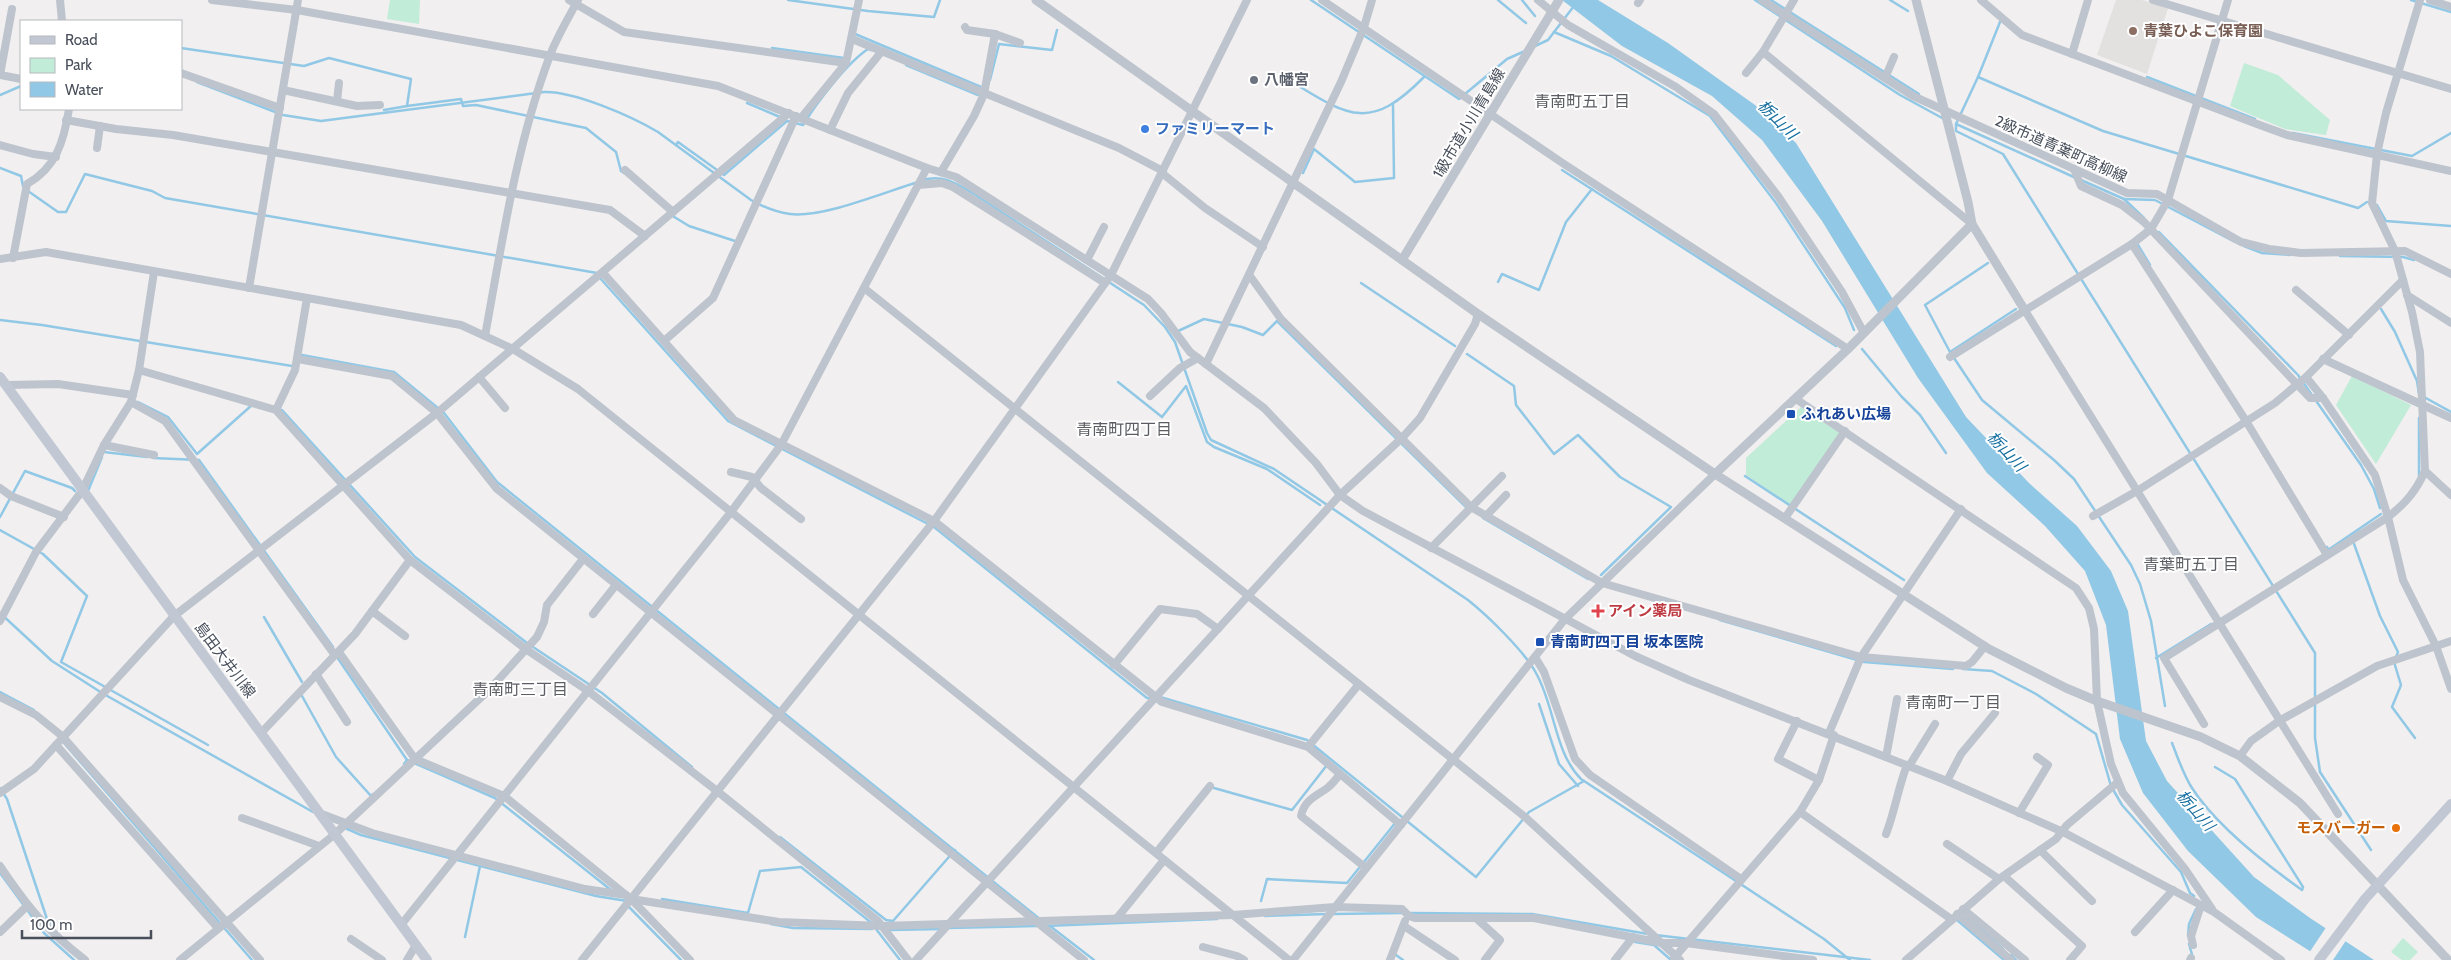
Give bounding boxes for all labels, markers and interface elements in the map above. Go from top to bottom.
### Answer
legend [20,20,182,110]
place label: 青葉ひよこ保育園 [2143,22,2263,40]
marker: 青葉ひよこ保育園 [2127,25,2139,37]
text: Road [65,31,98,49]
text: Park [65,56,92,74]
street label: 1級市道小川青島線 [1429,65,1509,181]
place label: 八幡宮 [1264,71,1309,89]
marker: 八幡宮 [1248,74,1260,86]
text: Water [65,81,103,99]
district label: 青南町五丁目 [1534,92,1630,111]
water label: 栃山川 [1754,96,1803,144]
street label: 2級市道青葉町高柳線 [1992,112,2130,186]
place label: ファミリーマート [1155,120,1275,138]
marker: ファミリーマート [1139,123,1151,135]
place label: ふれあい広場 [1801,405,1891,423]
marker: ふれあい広場 [1785,408,1797,420]
district label: 青南町四丁目 [1076,420,1172,439]
water label: 栃山川 [1983,427,2031,477]
district label: 青葉町五丁目 [2143,555,2239,574]
place label: アイン薬局 [1608,602,1682,620]
marker: アイン薬局 [1592,605,1604,617]
street label: 島田大井川線 [191,619,259,701]
place label: 青南町四丁目 坂本医院 [1550,633,1703,651]
marker: 青南町四丁目 坂本医院 [1534,636,1546,648]
district label: 青南町三丁目 [472,680,568,699]
district label: 青南町一丁目 [1905,693,2001,712]
water label: 栃山川 [2173,786,2220,836]
place label: モスバーガー [2296,819,2386,837]
marker: モスバーガー [2390,822,2402,834]
scale bar [22,908,151,940]
text: 100 m [30,916,72,934]

